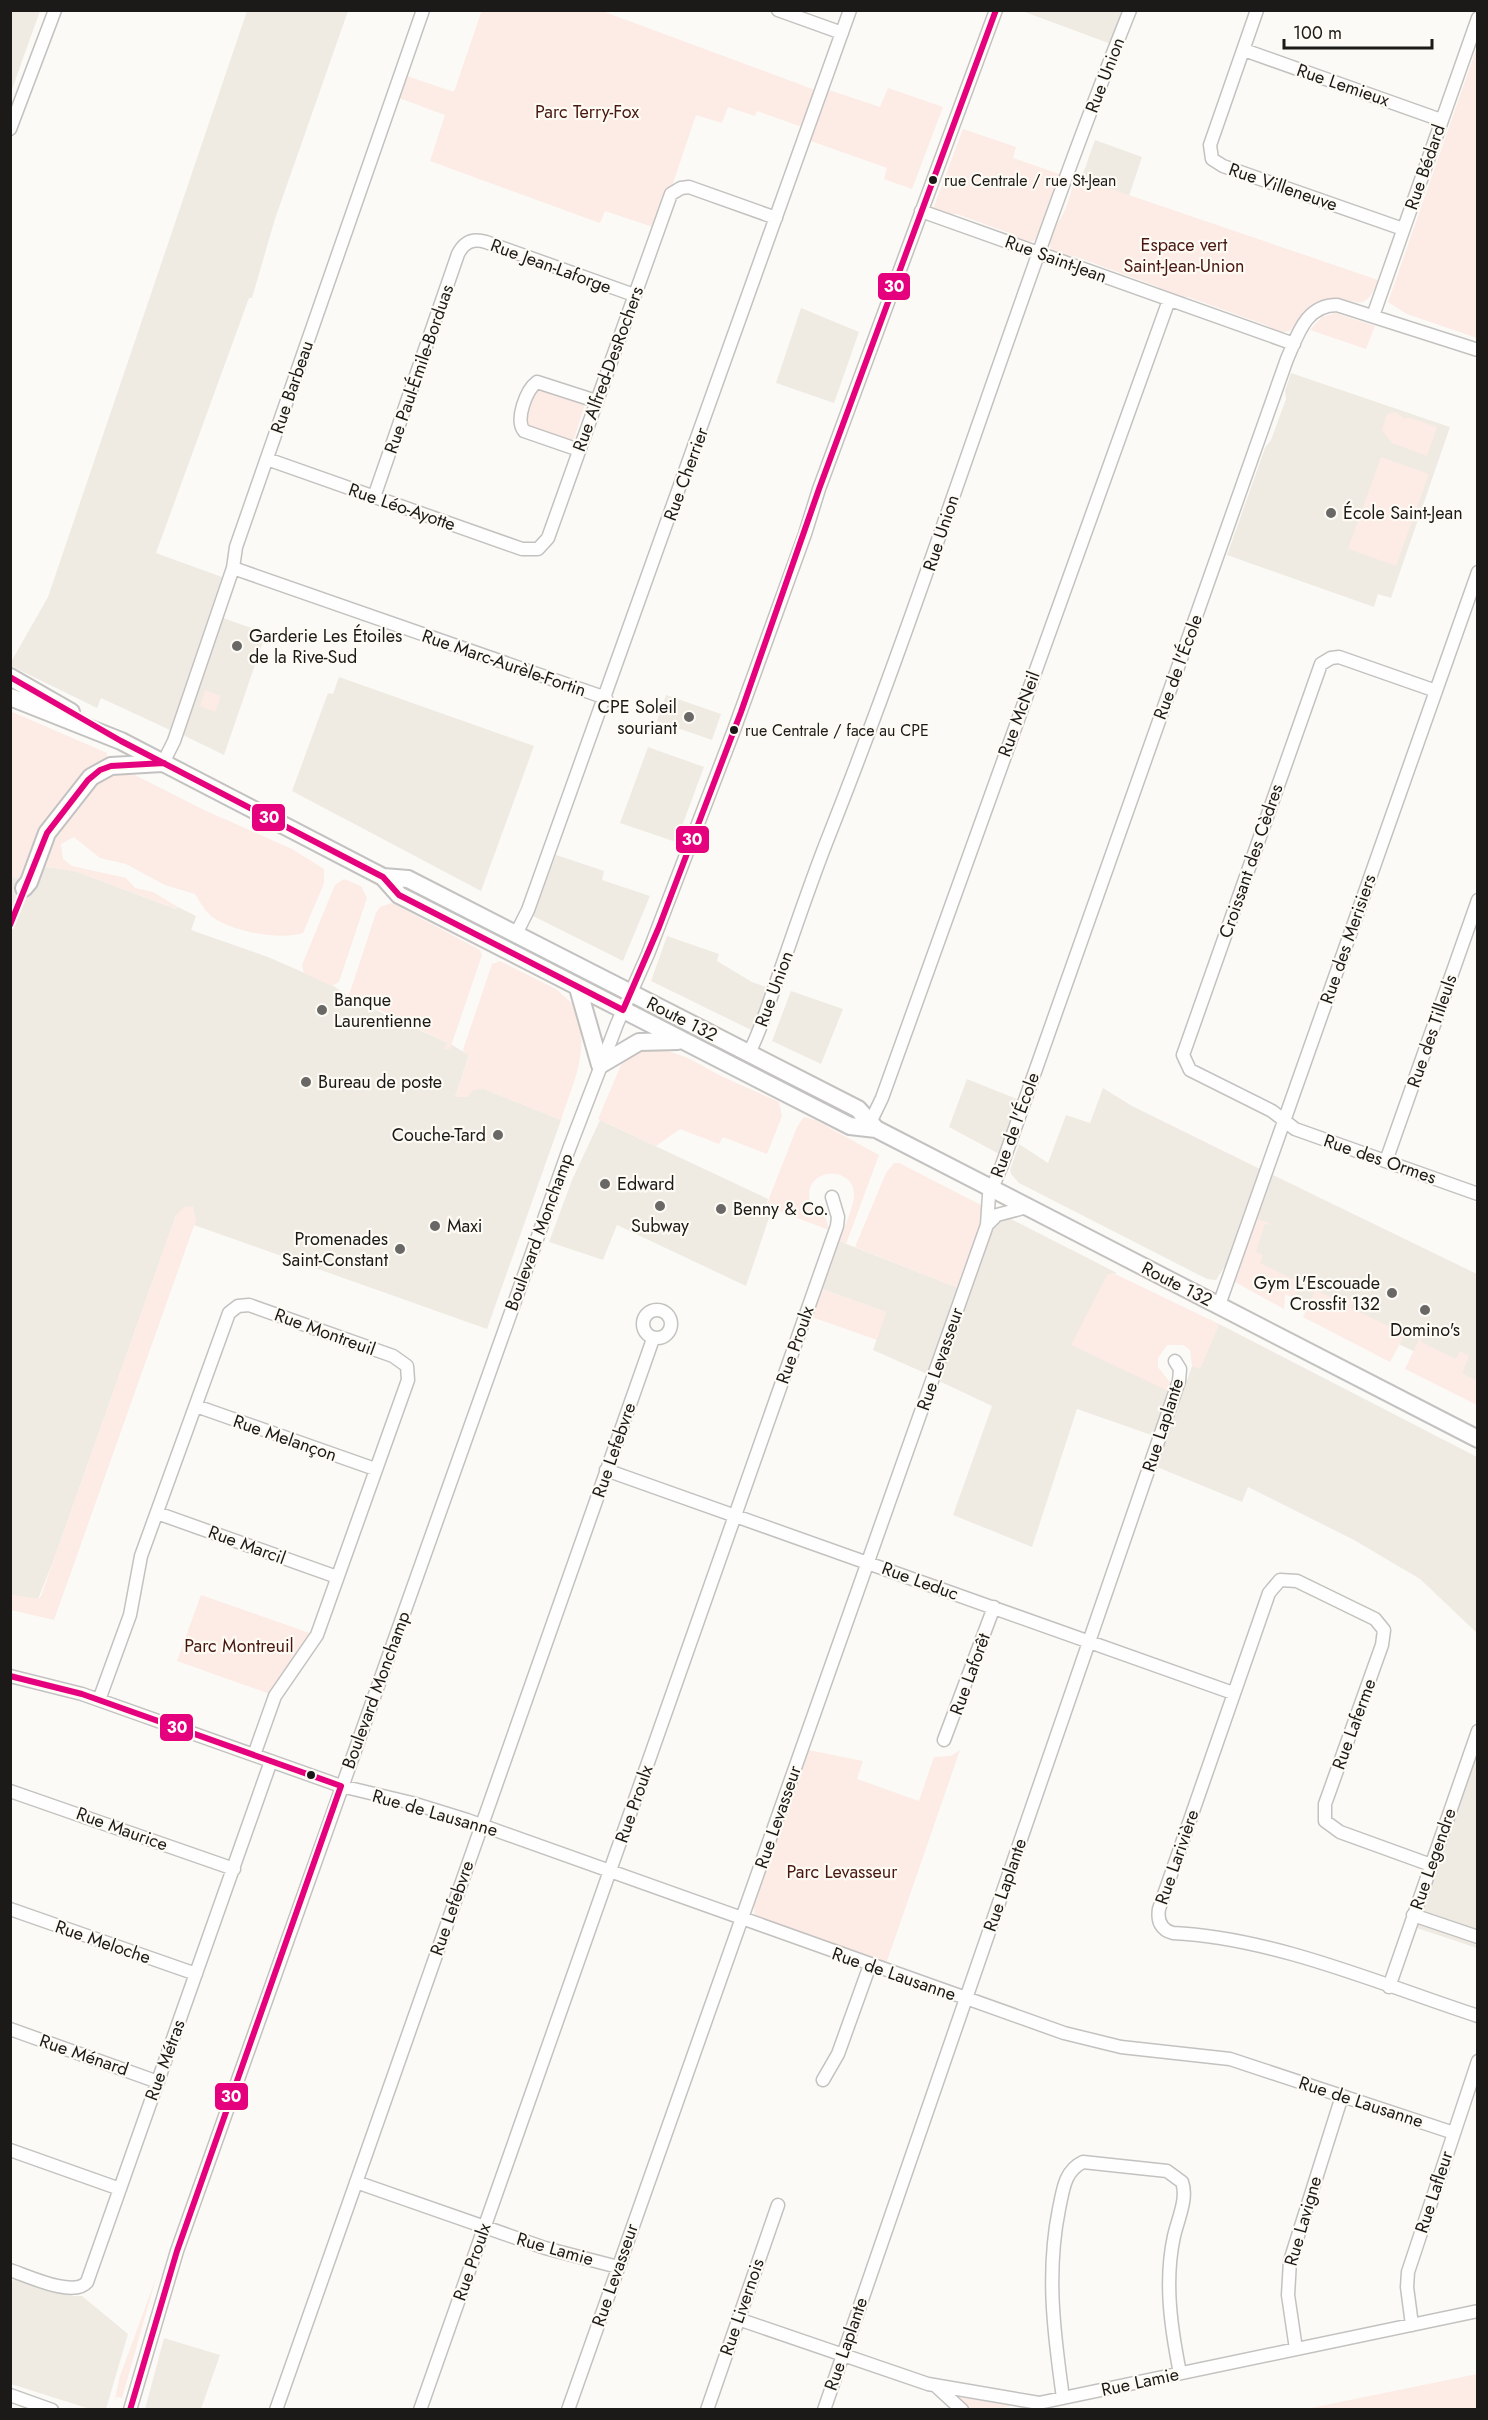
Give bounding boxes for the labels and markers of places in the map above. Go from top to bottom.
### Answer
place label: rue Centrale / rue St-Jean [944,169,1116,192]
marker: rue Centrale / rue St-Jean [927,174,939,186]
place label: École Saint-Jean [1343,500,1463,526]
marker: École Saint-Jean [1324,506,1338,520]
place label: Garderie Les Étoiles de la Rive-Sud [249,623,402,670]
marker: Garderie Les Étoiles de la Rive-Sud [230,639,244,653]
place label: CPE Soleil souriant [598,694,678,741]
marker: CPE Soleil souriant [682,710,696,724]
place label: rue Centrale / face au CPE [745,719,929,742]
marker: rue Centrale / face au CPE [728,724,740,736]
place label: Banque Laurentienne [334,987,431,1034]
marker: Banque Laurentienne [315,1003,329,1017]
place label: Bureau de poste [318,1069,442,1095]
marker: Bureau de poste [299,1075,313,1089]
place label: Couche-Tard [392,1122,486,1148]
marker: Couche-Tard [491,1128,505,1142]
place label: Edward [617,1171,675,1197]
marker: Edward [598,1177,612,1191]
place label: Benny & Co. [733,1196,829,1222]
marker: Subway [653,1199,667,1213]
marker: Benny & Co. [714,1202,728,1216]
place label: Maxi [447,1213,482,1239]
place label: Subway [631,1213,689,1239]
marker: Maxi [428,1219,442,1233]
place label: Promenades Saint-Constant [282,1226,389,1273]
marker: Promenades Saint-Constant [393,1242,407,1256]
place label: Gym L'Escouade Crossfit 132 [1254,1270,1380,1317]
marker: Gym L'Escouade Crossfit 132 [1385,1286,1399,1300]
marker: Domino's [1418,1303,1432,1317]
place label: Domino's [1390,1317,1460,1343]
unlabelled marker [305,1769,317,1781]

